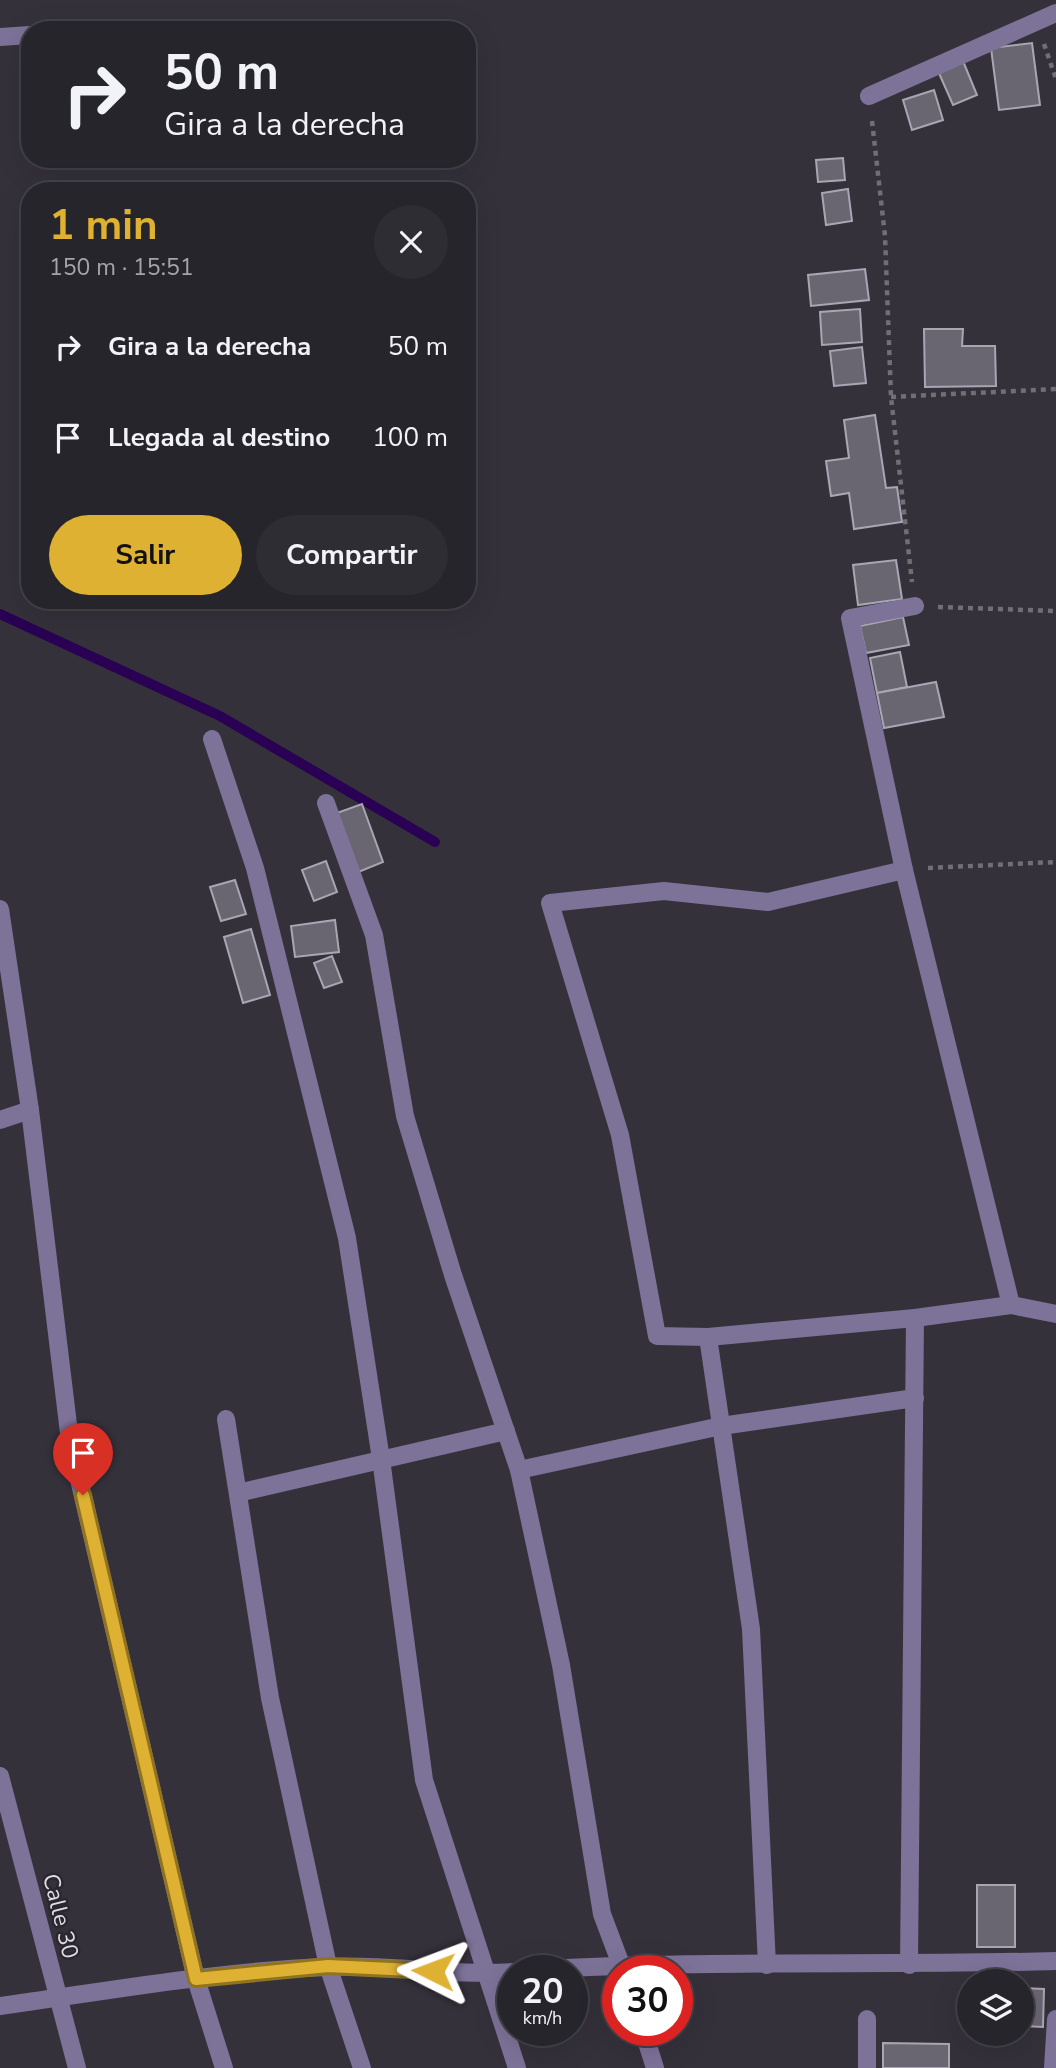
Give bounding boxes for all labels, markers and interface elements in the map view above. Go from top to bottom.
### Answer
text: 50 m [164,39,279,106]
icon: right [49,49,140,140]
text: Gira a la derecha [164,103,405,146]
text: 1 min [49,197,158,254]
button: close [374,205,448,279]
text: 150 m · 15:51 [49,252,194,283]
icon: right [49,328,87,366]
text: Gira a la derecha [108,329,311,364]
text: 50 m [388,329,448,364]
icon: arrive [49,419,87,457]
text: Llegada al destino [108,420,330,455]
text: 100 m [372,420,448,455]
button: Salir [49,515,242,595]
button: Compartir [256,515,448,595]
pin [53,1423,113,1495]
icon: arrive [64,1434,102,1472]
street label: Calle 30 [35,1870,86,1962]
position arrow [396,1934,470,2008]
speed limit sign: 30 [602,1955,693,2046]
text: 20 [521,1968,564,2015]
map controls [957,1969,1034,2046]
button: layers [957,1969,1034,2046]
text: km/h [523,2006,562,2030]

